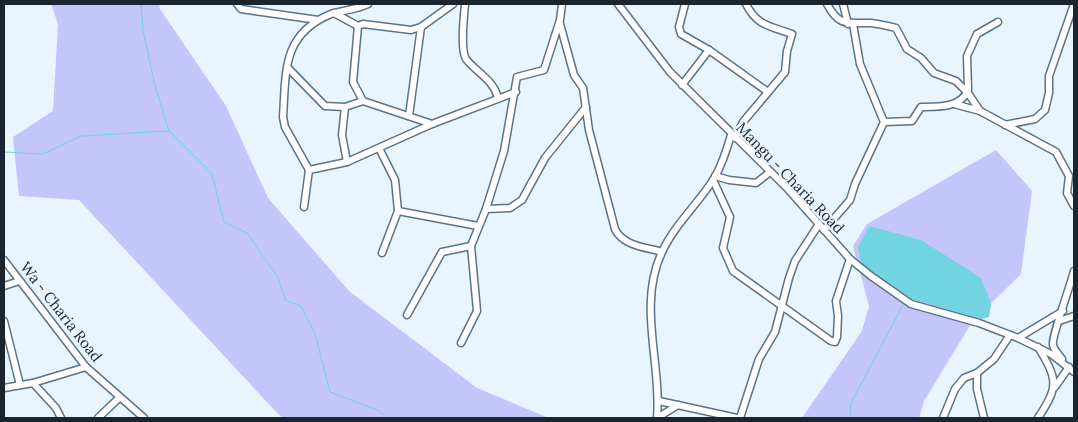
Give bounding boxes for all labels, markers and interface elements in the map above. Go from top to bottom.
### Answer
street label: Mangu - Charia Road [732,118,848,237]
street label: Wa - Charia Road [16,258,106,366]

